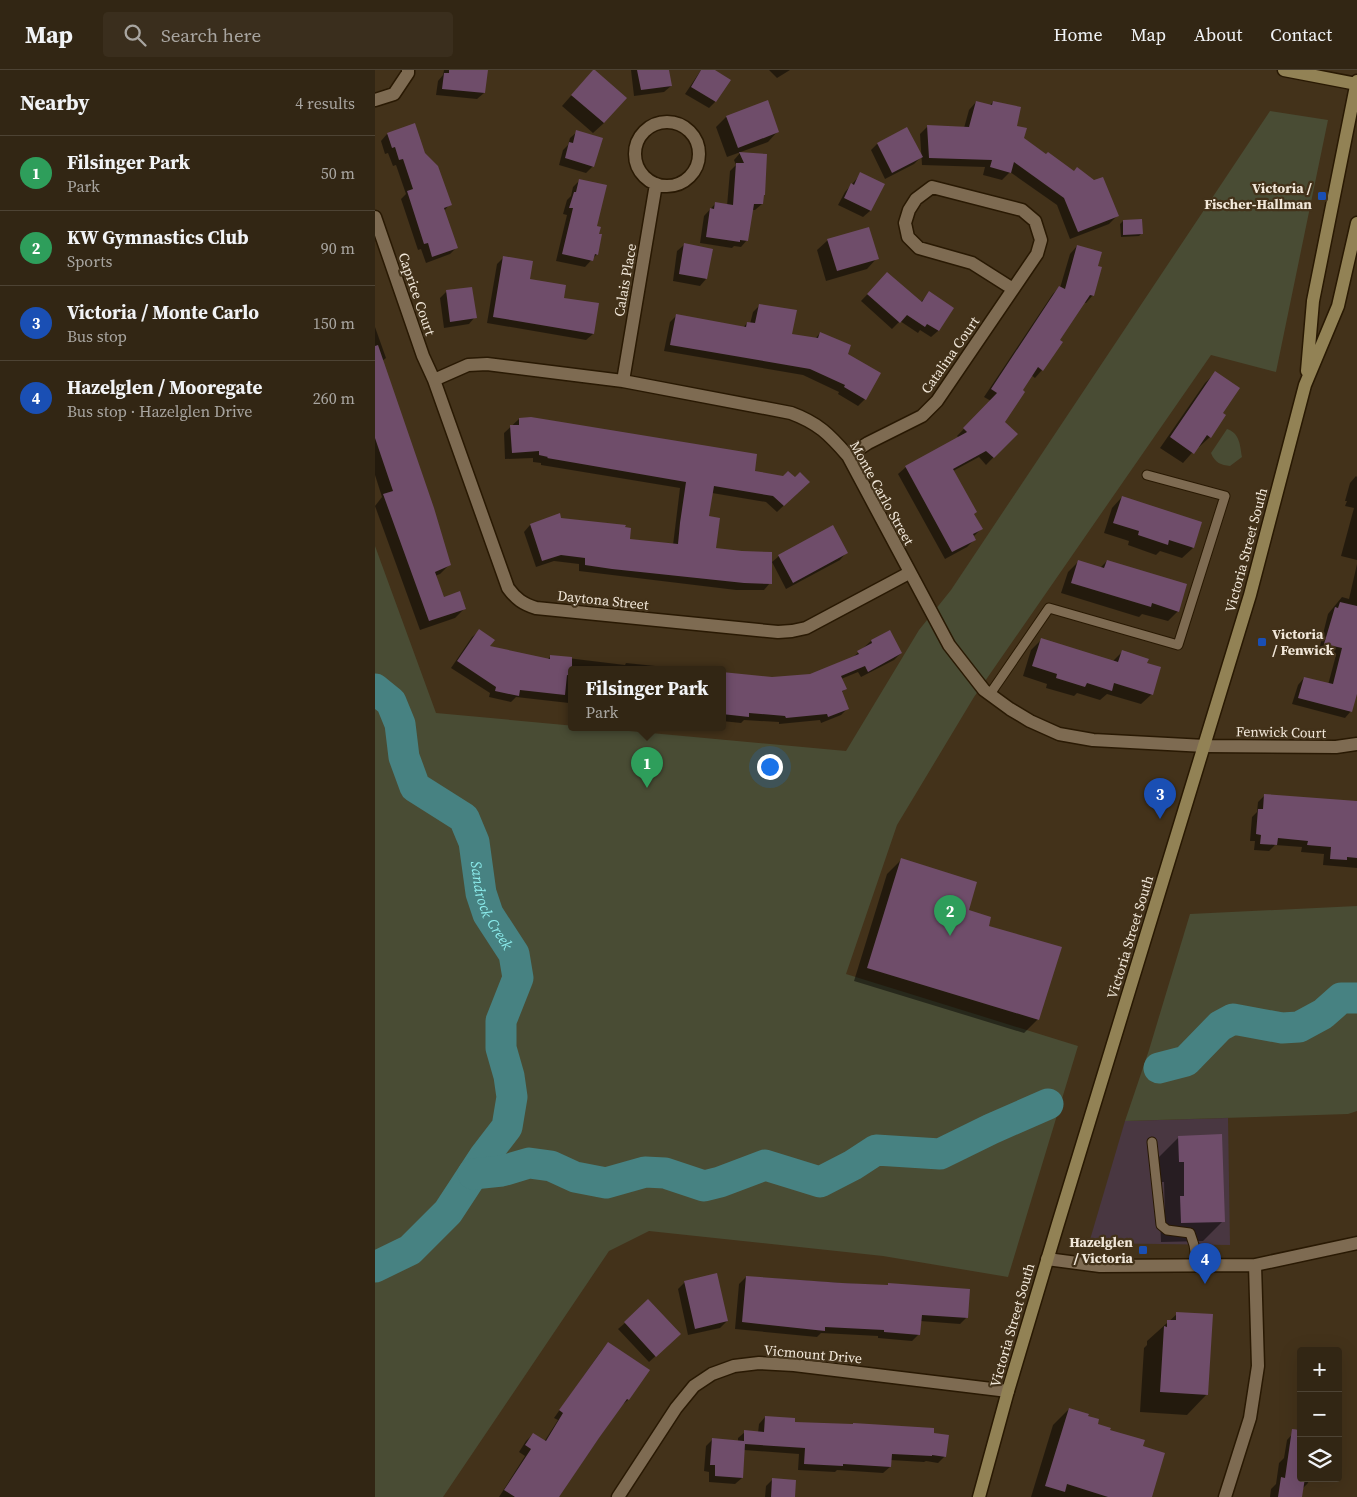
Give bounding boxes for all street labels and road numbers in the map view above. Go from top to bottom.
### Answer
street label: Calais Place [609,242,641,318]
street label: Caprice Court [393,250,441,339]
street label: Catalina Court [916,312,984,398]
street label: Monte Carlo Street [845,437,919,549]
street label: Victoria Street South [1220,486,1272,614]
street label: Daytona Street [556,585,650,615]
street label: Fenwick Court [1236,721,1327,743]
street label: Victoria Street South [1102,873,1158,1001]
street label: Victoria Street South [985,1261,1039,1389]
street label: Vicmount Drive [763,1340,863,1368]

